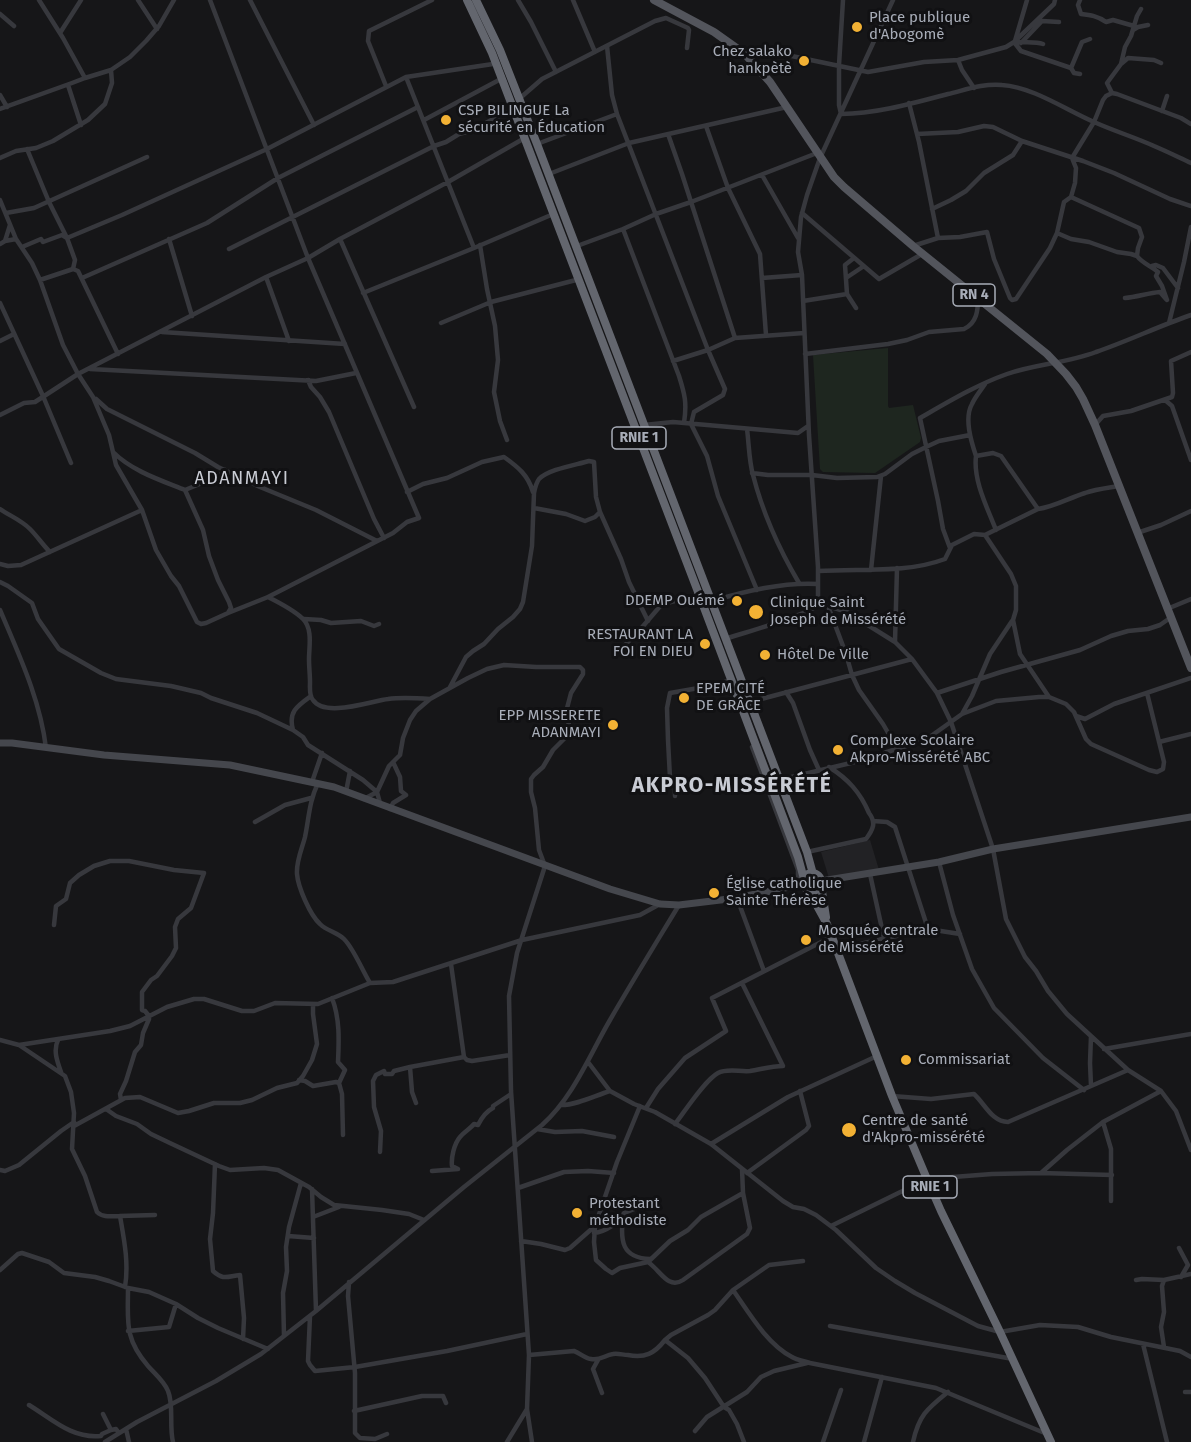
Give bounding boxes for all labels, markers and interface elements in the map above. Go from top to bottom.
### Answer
place label: Place publique d'Abogomè [869,9,970,44]
marker: Place publique d'Abogomè [850,20,864,34]
place label: Chez salako hankpètè [713,43,792,78]
marker: Chez salako hankpètè [797,54,811,68]
place label: CSP BILINGUE La sécurité en Éducation [458,102,605,137]
marker: CSP BILINGUE La sécurité en Éducation [439,113,453,127]
road number: RN 4 [953,284,995,306]
road number: RNIE 1 [612,427,666,449]
district label: ADANMAYI [195,468,289,490]
place label: DDEMP Ouémé [625,592,725,610]
marker: DDEMP Ouémé [730,594,744,608]
place label: Clinique Saint Joseph de Missérété [770,594,906,629]
marker: Clinique Saint Joseph de Missérété [747,603,765,621]
place label: RESTAURANT LA FOI EN DIEU [587,626,693,661]
marker: RESTAURANT LA FOI EN DIEU [698,637,712,651]
place label: Hôtel De Ville [777,646,869,664]
marker: Hôtel De Ville [758,648,772,662]
place label: EPEM CITÉ DE GRÂCE [696,680,765,715]
marker: EPEM CITÉ DE GRÂCE [677,691,691,705]
place label: EPP MISSERETE ADANMAYI [498,707,601,742]
marker: EPP MISSERETE ADANMAYI [606,718,620,732]
place label: Complexe Scolaire Akpro-Missérété ABC [850,732,990,767]
marker: Complexe Scolaire Akpro-Missérété ABC [831,743,845,757]
district label: AKPRO-MISSÉRÉTÉ [632,773,832,799]
place label: Église catholique Sainte Thérèse [726,875,842,910]
marker: Église catholique Sainte Thérèse [707,886,721,900]
place label: Mosquée centrale de Missérété [818,922,938,957]
marker: Mosquée centrale de Missérété [799,933,813,947]
place label: Commissariat [918,1051,1010,1069]
marker: Commissariat [899,1053,913,1067]
place label: Centre de santé d'Akpro-missérété [862,1112,985,1147]
marker: Centre de santé d'Akpro-missérété [840,1121,858,1139]
road number: RNIE 1 [903,1176,957,1198]
place label: Protestant méthodiste [589,1195,667,1230]
marker: Protestant méthodiste [570,1206,584,1220]

